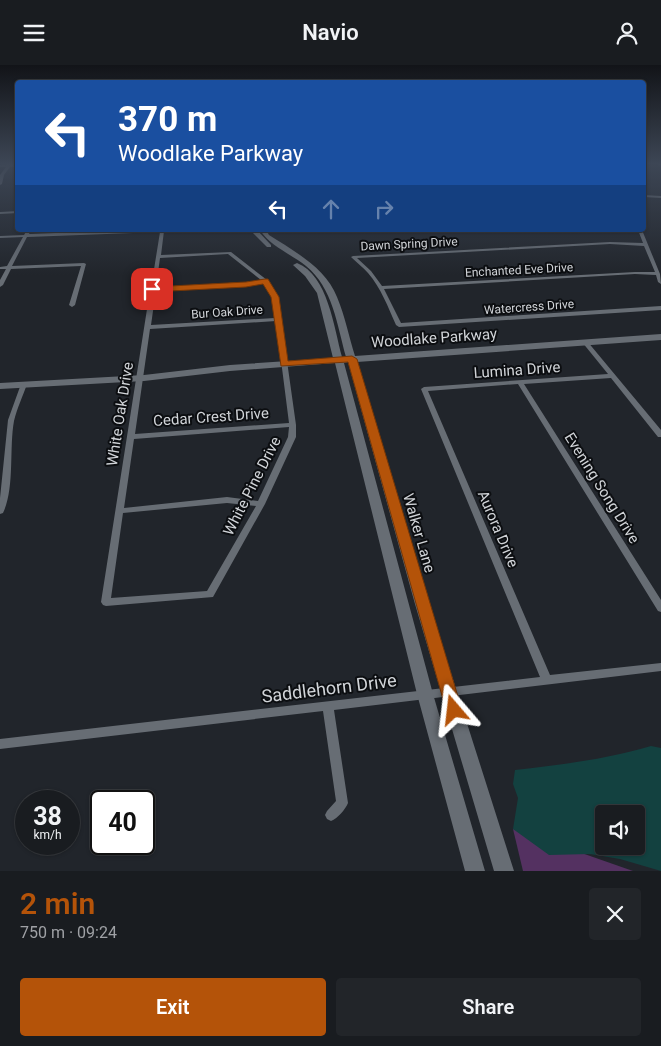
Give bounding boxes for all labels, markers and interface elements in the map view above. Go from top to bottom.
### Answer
icon: menu [20,19,48,47]
icon: person [613,19,641,47]
text: Navio [302,20,359,45]
text: 370 m [118,99,217,140]
icon: left [35,100,100,165]
text: Woodlake Parkway [118,141,303,166]
icon: left [264,195,292,223]
icon: ahead [317,195,345,223]
icon: right [370,195,398,223]
street label: Dawn Spring Drive [360,234,458,254]
street label: Enchanted Eve Drive [465,260,573,280]
pin [131,268,173,310]
icon: arrive [138,275,166,303]
street label: Watercress Drive [484,297,574,317]
street label: Bur Oak Drive [191,303,263,321]
street label: Woodlake Parkway [370,325,498,351]
street label: Lumina Drive [473,358,561,382]
street label: White Oak Drive [103,361,137,467]
street label: Cedar Crest Drive [153,404,269,430]
street label: Evening Song Drive [561,429,643,547]
street label: White Pine Drive [219,434,285,538]
street label: Aurora Drive [474,488,522,570]
street label: Walker Lane [399,491,439,575]
street label: Saddlehorn Drive [260,669,398,707]
position arrow [427,683,479,735]
speed limit sign: 40 [90,790,155,855]
text: 38 [33,802,62,831]
map controls [595,805,645,855]
button: sound [595,805,645,855]
text: km/h [33,828,62,842]
text: 2 min [20,886,95,921]
button: close [589,888,641,940]
text: 750 m · 09:24 [20,923,117,942]
button: Exit [20,978,326,1036]
button: Share [336,978,641,1036]

